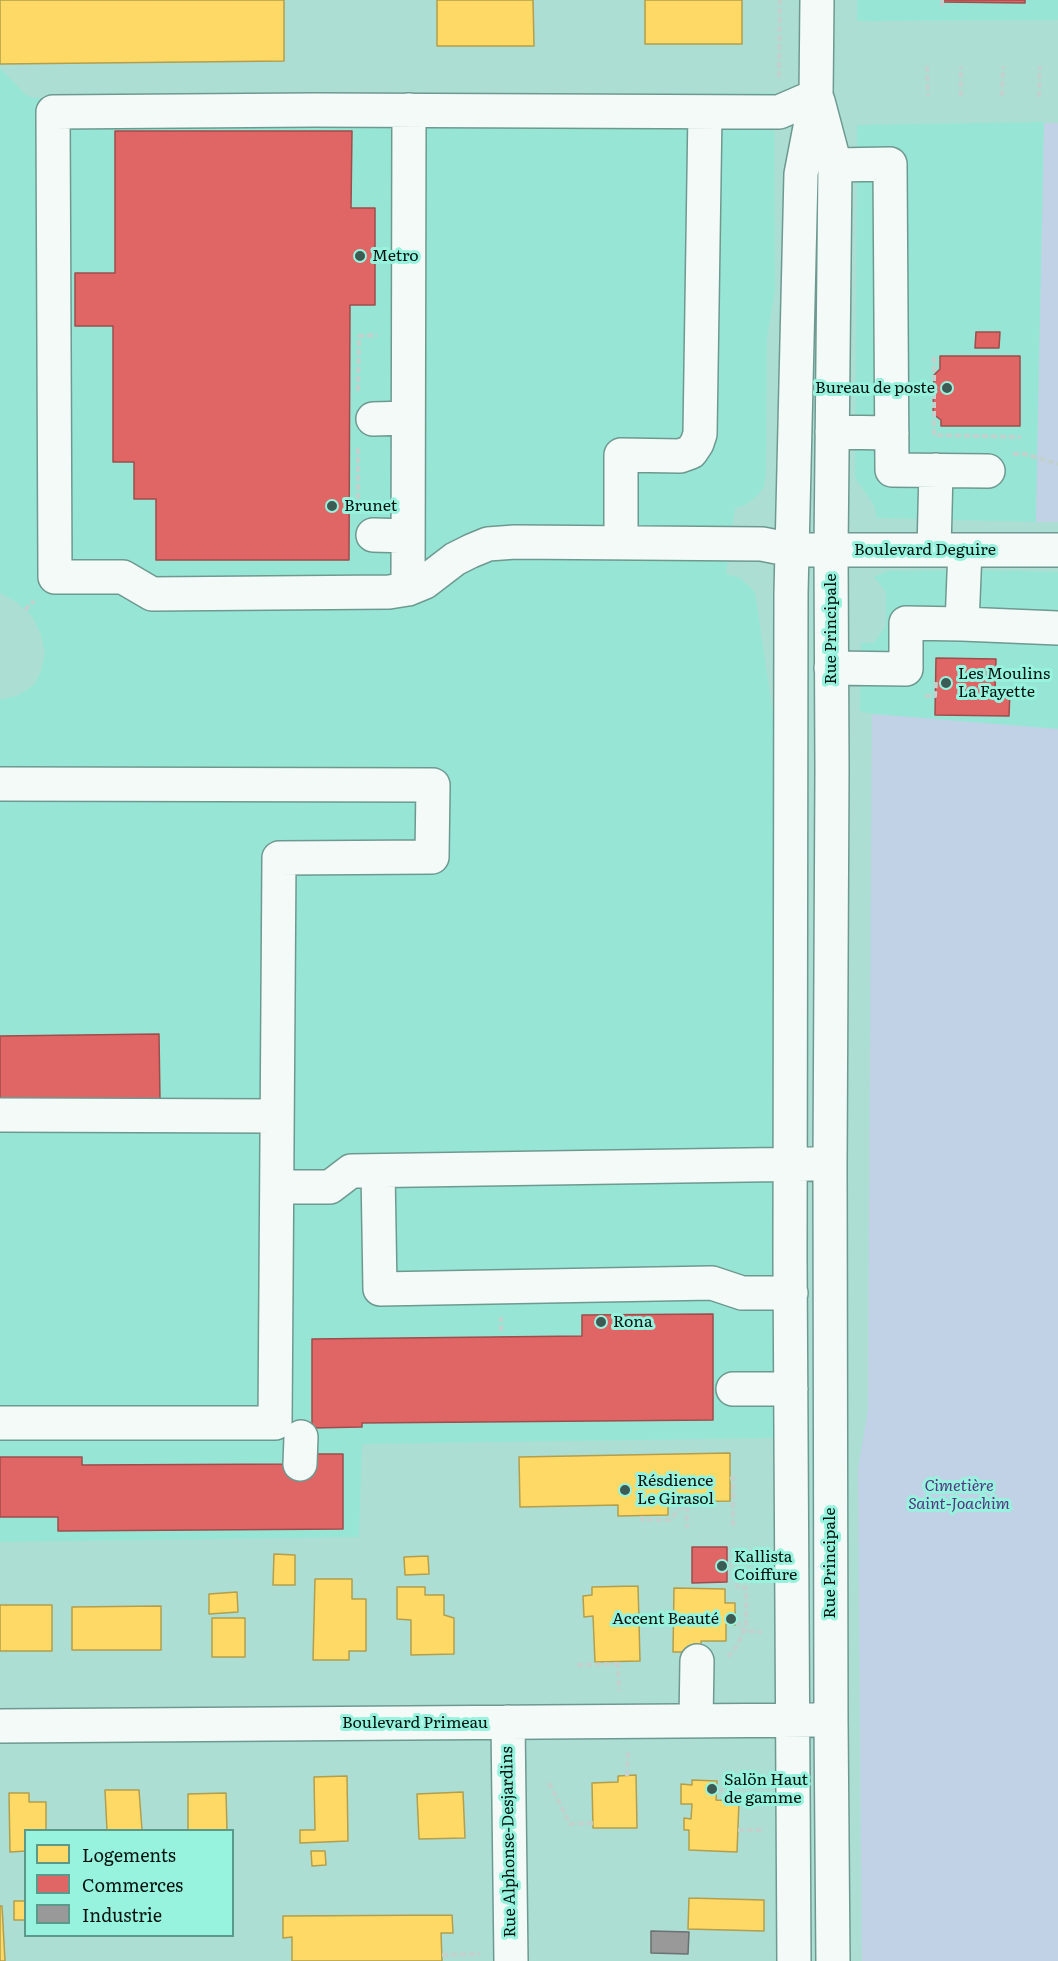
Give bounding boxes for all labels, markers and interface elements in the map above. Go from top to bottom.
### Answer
place label: Metro [372,246,419,266]
marker: Metro [353,249,367,263]
place label: Bureau de poste [815,378,935,398]
marker: Bureau de poste [940,381,954,395]
place label: Brunet [344,496,397,516]
marker: Brunet [325,499,339,513]
street label: Boulevard Deguire [854,540,996,560]
street label: Rue Principale [821,574,841,684]
place label: Les Moulins La Fayette [958,664,1050,702]
marker: Les Moulins La Fayette [939,676,953,690]
place label: Rona [613,1312,653,1332]
marker: Rona [594,1315,608,1329]
place label: Résdience Le Girasol [637,1471,714,1509]
park label: Cimetière Saint-Joachim [908,1476,1010,1514]
marker: Résdience Le Girasol [618,1483,632,1497]
street label: Rue Principale [820,1508,840,1618]
place label: Kallista Coiffure [734,1547,797,1585]
marker: Kallista Coiffure [715,1559,729,1573]
place label: Accent Beauté [612,1609,719,1629]
marker: Accent Beauté [724,1612,738,1626]
street label: Boulevard Primeau [342,1713,488,1733]
street label: Rue Alphonse-Desjardins [498,1746,520,1938]
place label: Salön Haut de gamme [724,1770,808,1808]
marker: Salön Haut de gamme [705,1782,719,1796]
legend [24,1829,234,1937]
text: Logements [82,1841,176,1868]
text: Commerces [82,1871,183,1898]
text: Industrie [82,1901,162,1928]

